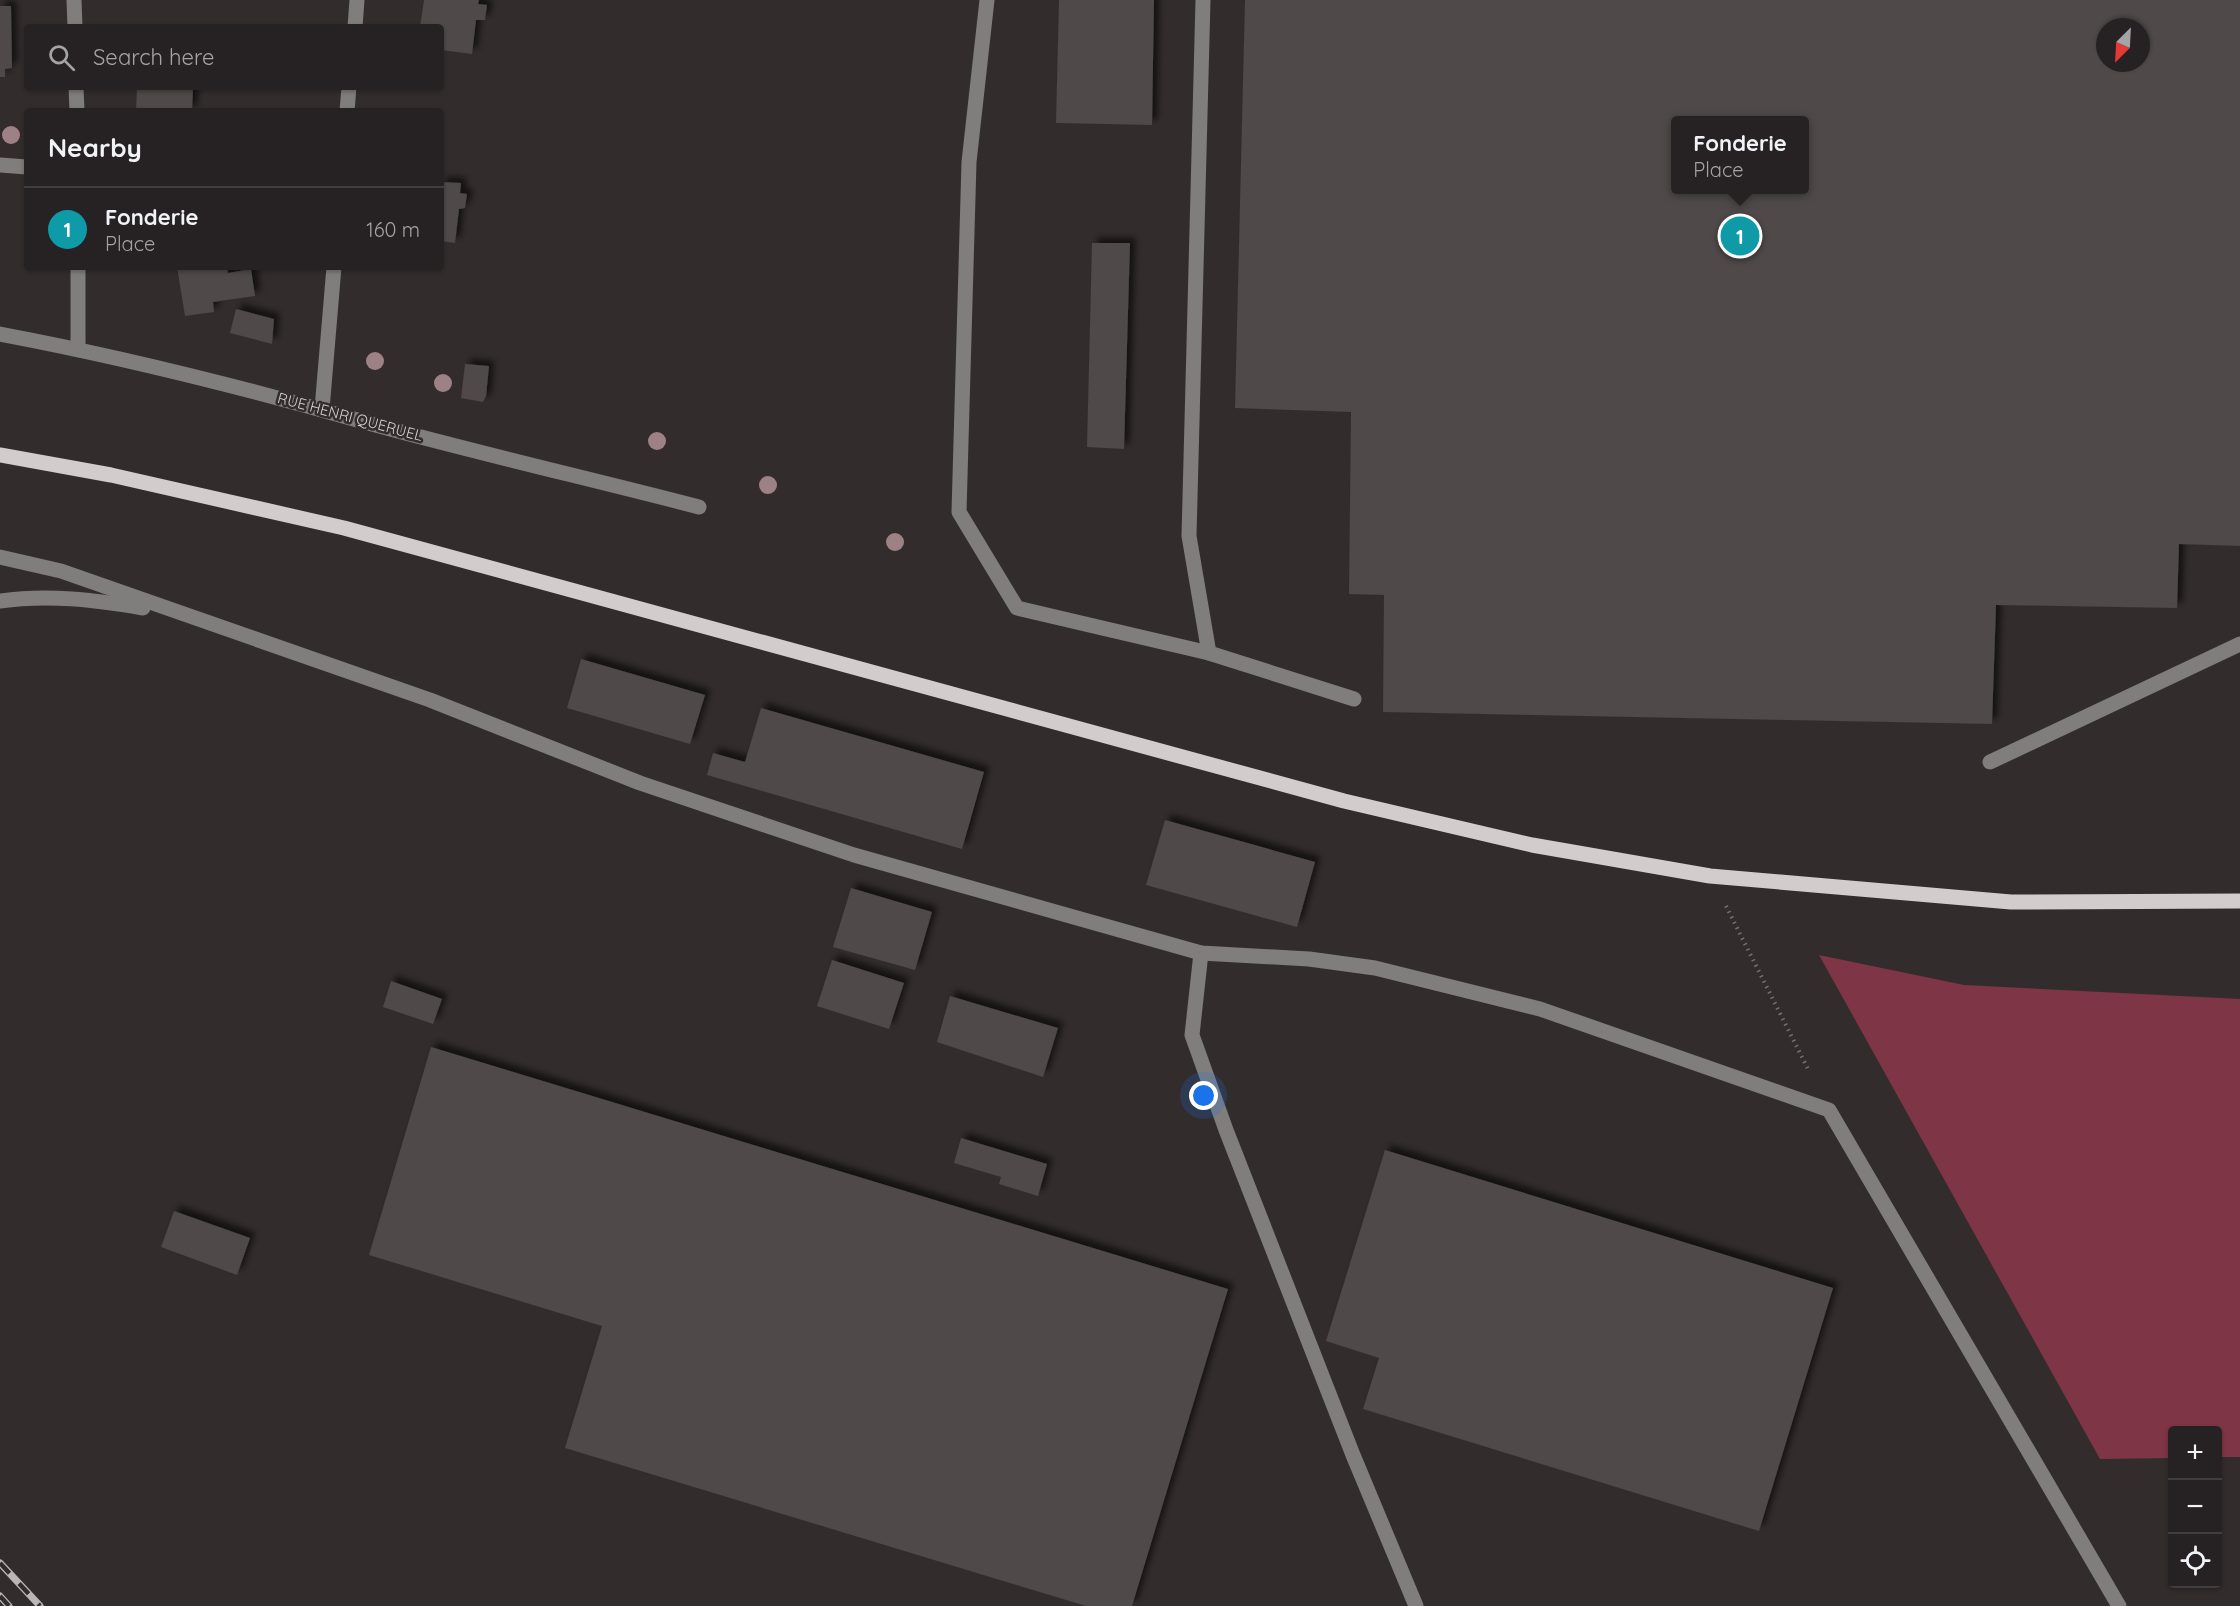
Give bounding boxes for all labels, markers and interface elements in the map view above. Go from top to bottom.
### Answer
north arrow [2096,18,2150,72]
search box [24,24,444,90]
icon: search [45,41,78,74]
text: Search here [93,43,214,71]
popup [1671,116,1809,194]
text: Fonderie [1693,129,1787,157]
text: Nearby [48,131,142,164]
text: Place [1693,157,1744,182]
text: Fonderie [105,203,198,231]
pin: 1 [1720,214,1760,258]
text: 1 [64,217,71,242]
text: 160 m [366,217,420,242]
text: Place [105,231,155,256]
street label: RUE HENRI QUERUEL [275,388,425,445]
your location [1189,1081,1218,1110]
map controls [2168,1426,2222,1588]
button: + [2168,1426,2222,1480]
button: − [2168,1480,2222,1534]
button: locate [2168,1534,2222,1588]

